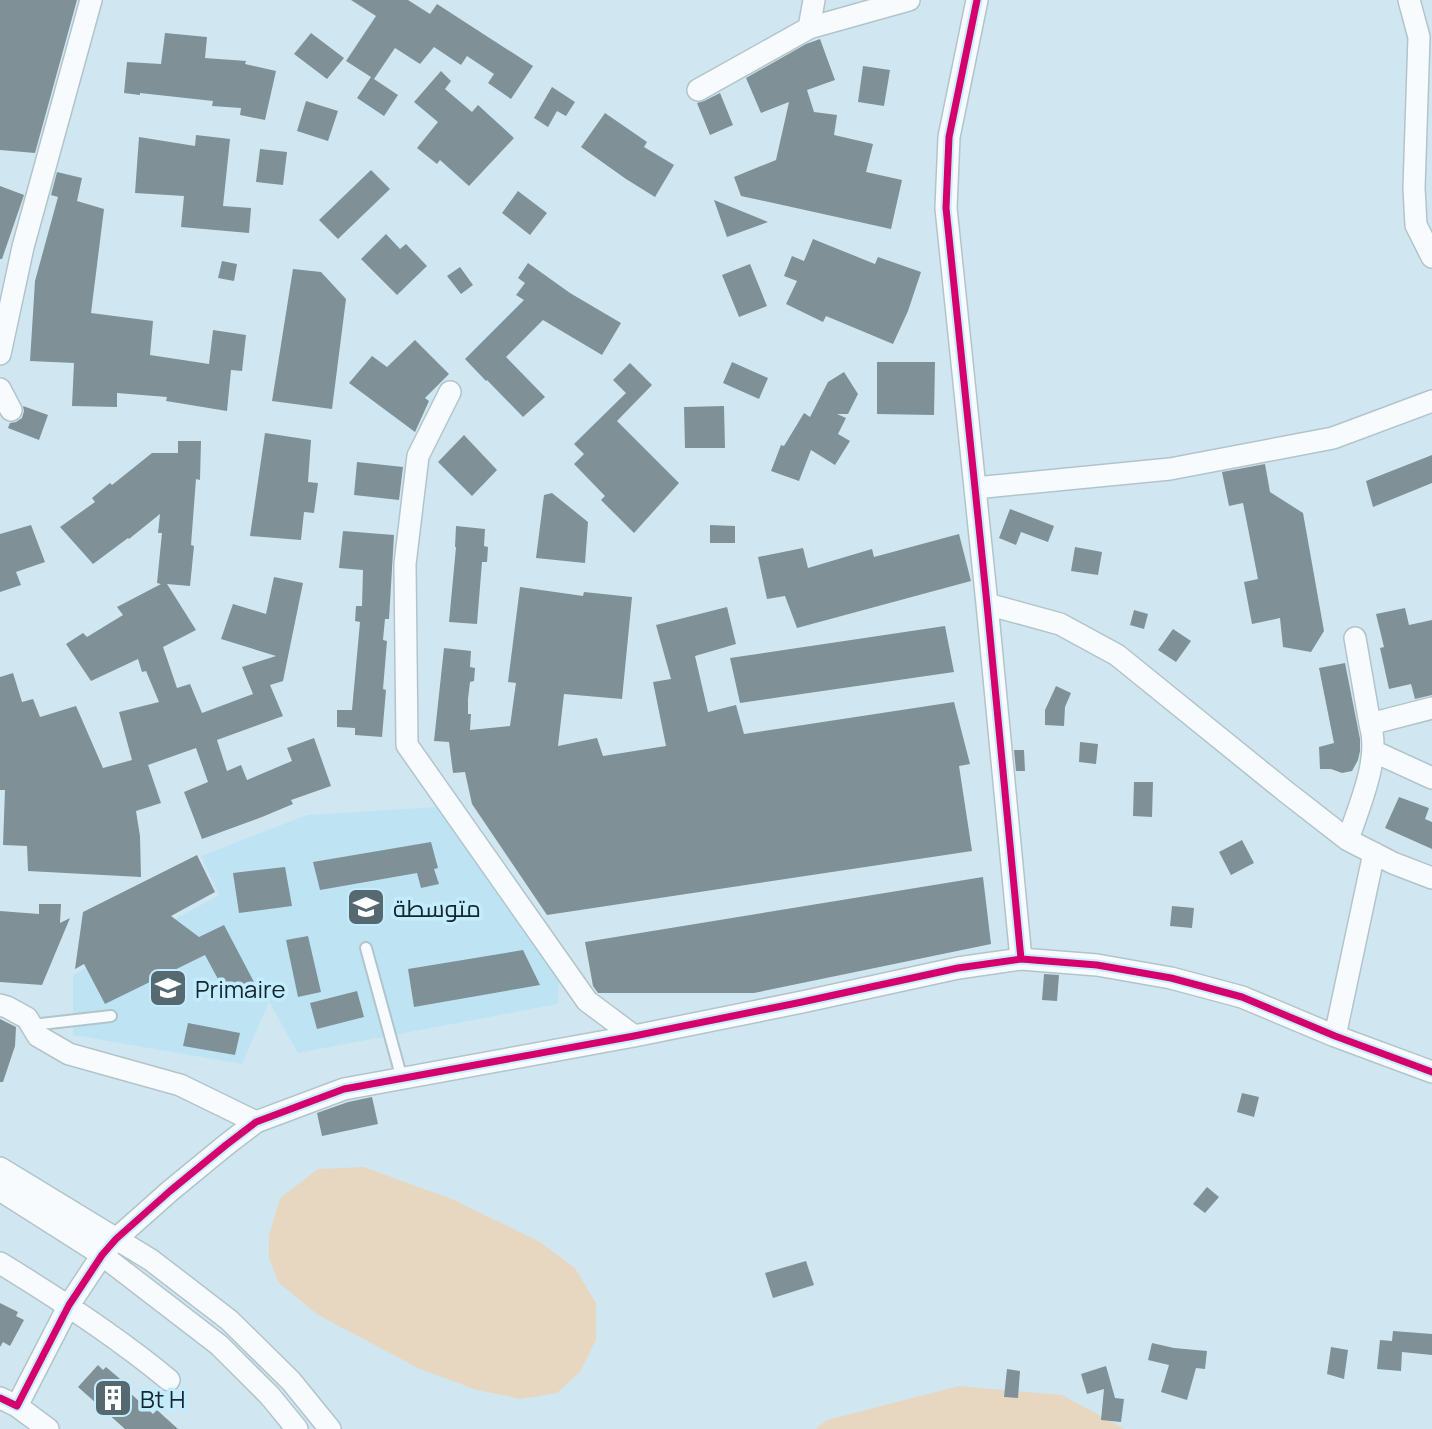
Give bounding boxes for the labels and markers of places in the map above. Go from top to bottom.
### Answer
school or university icon: متوسطة [345,886,387,928]
place label: متوسطة [393,891,481,924]
school or university icon: Primaire [147,967,189,1009]
place label: Primaire [195,972,285,1005]
building icon: Bt H [92,1377,134,1419]
place label: Bt H [140,1382,186,1415]

